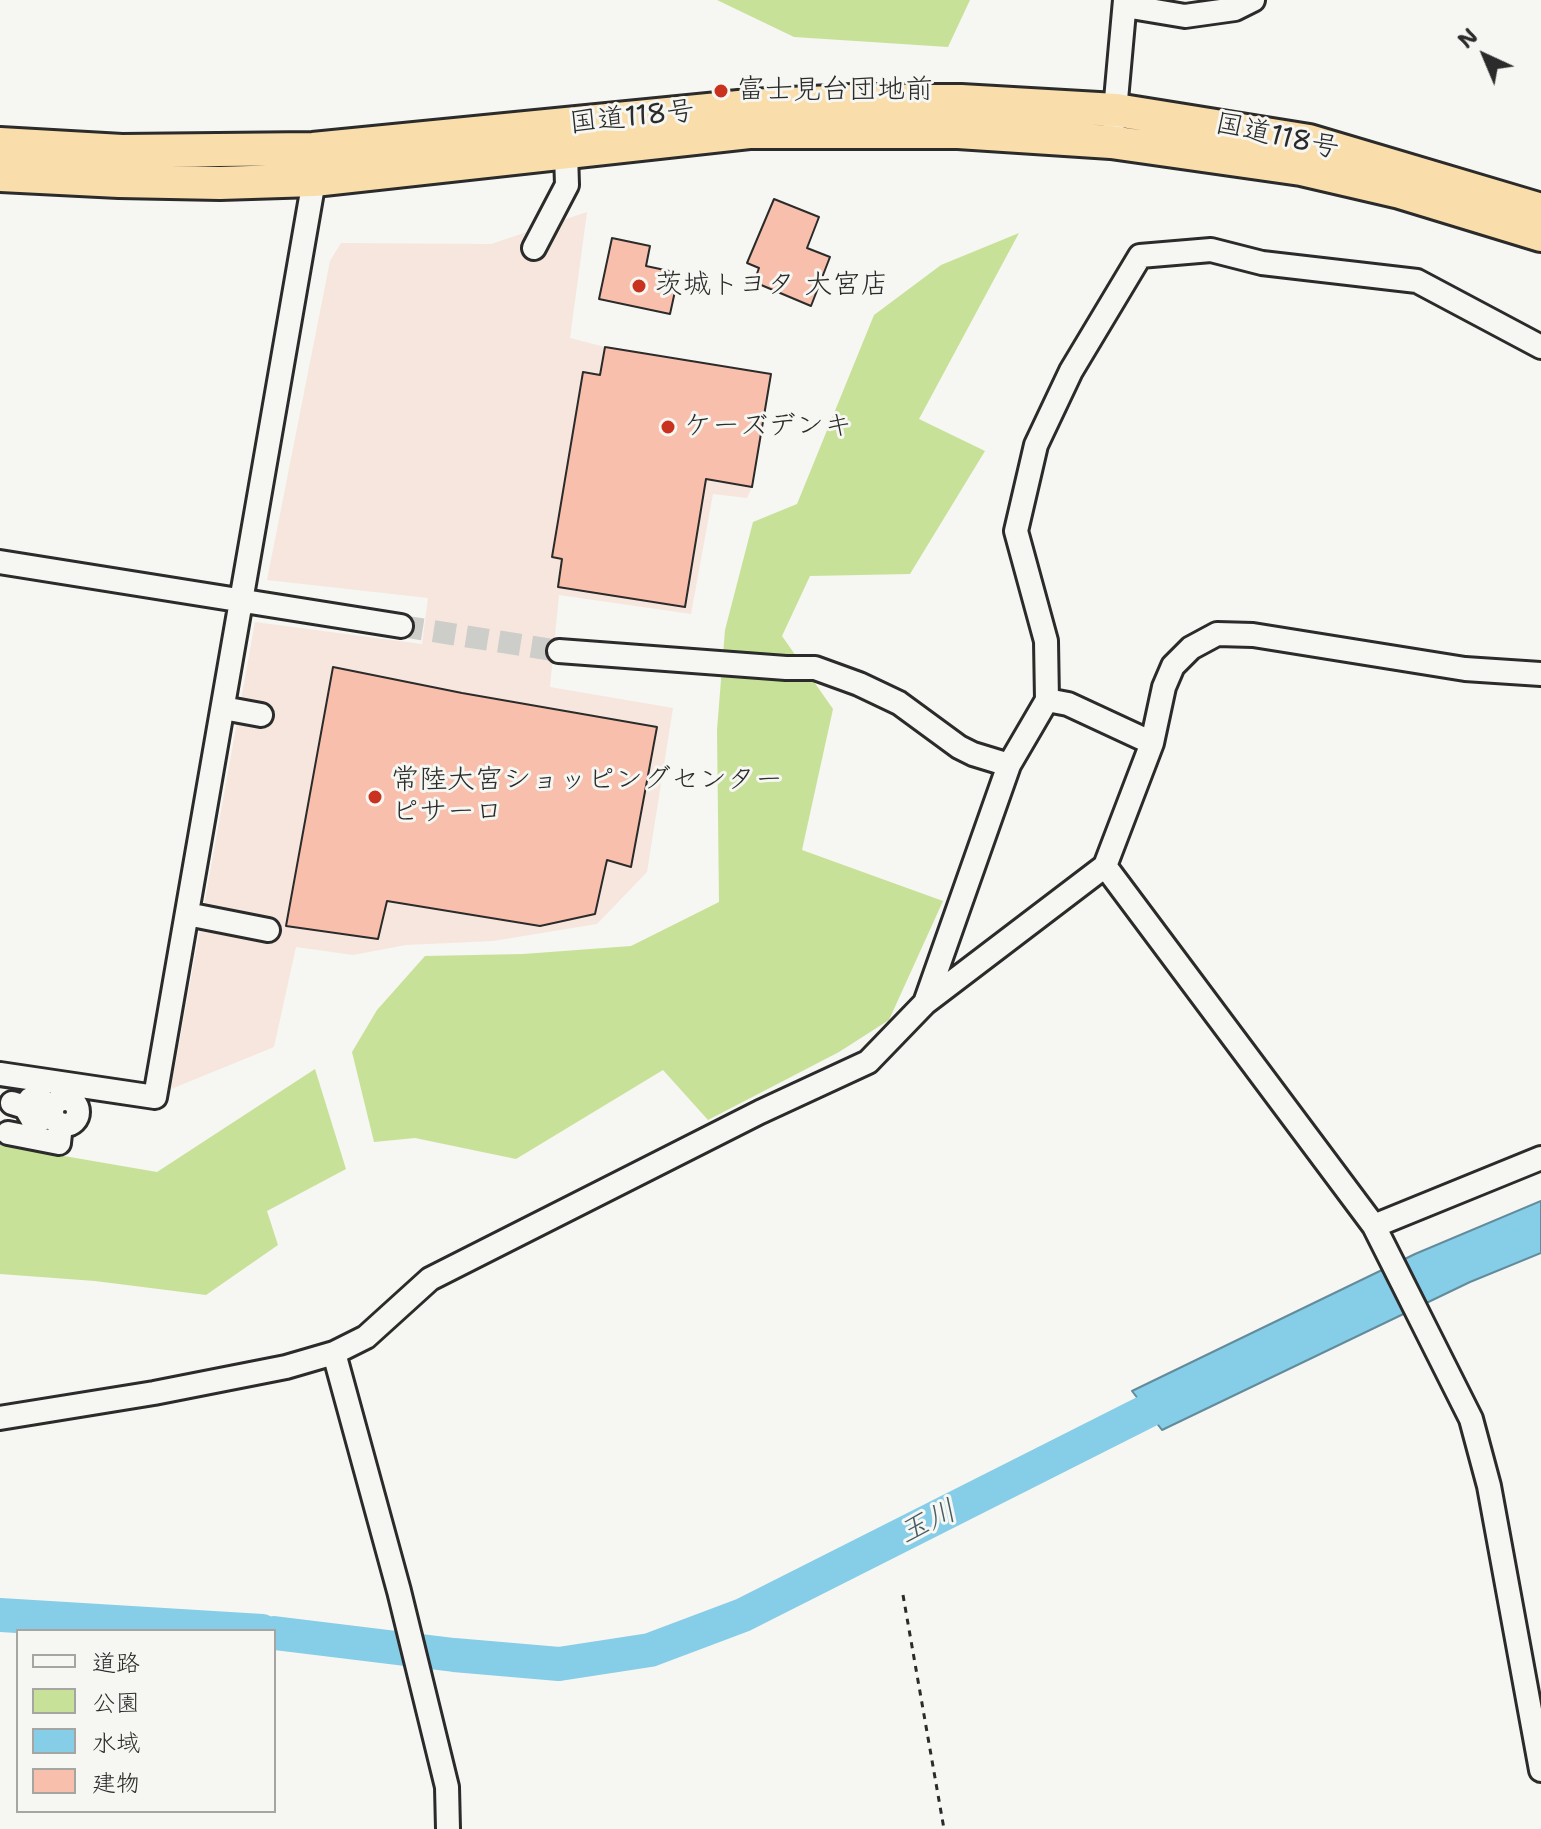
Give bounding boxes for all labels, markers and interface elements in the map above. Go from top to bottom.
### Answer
north arrow [1445,16,1525,96]
text: N [1452,22,1484,55]
place label: 富士見台団地前 [737,74,933,108]
marker: 富士見台団地前 [712,82,730,100]
street label: 国道118号 [568,95,696,141]
street label: 国道118号 [1212,108,1342,166]
place label: 茨城トヨタ 大宮店 [655,269,889,303]
marker: 茨城トヨタ 大宮店 [630,277,648,295]
place label: ケーズデンキ [684,410,852,444]
marker: ケーズデンキ [659,418,677,436]
place label: 常陸大宮ショッピングセンター ピサーロ [391,764,783,830]
marker: 常陸大宮ショッピングセンター ピサーロ [366,788,384,806]
water label: 玉川 [893,1494,963,1552]
legend [16,1629,276,1813]
text: 道路 [92,1647,140,1679]
text: 公園 [92,1687,140,1719]
text: 水域 [92,1727,140,1759]
text: 建物 [92,1767,140,1799]

